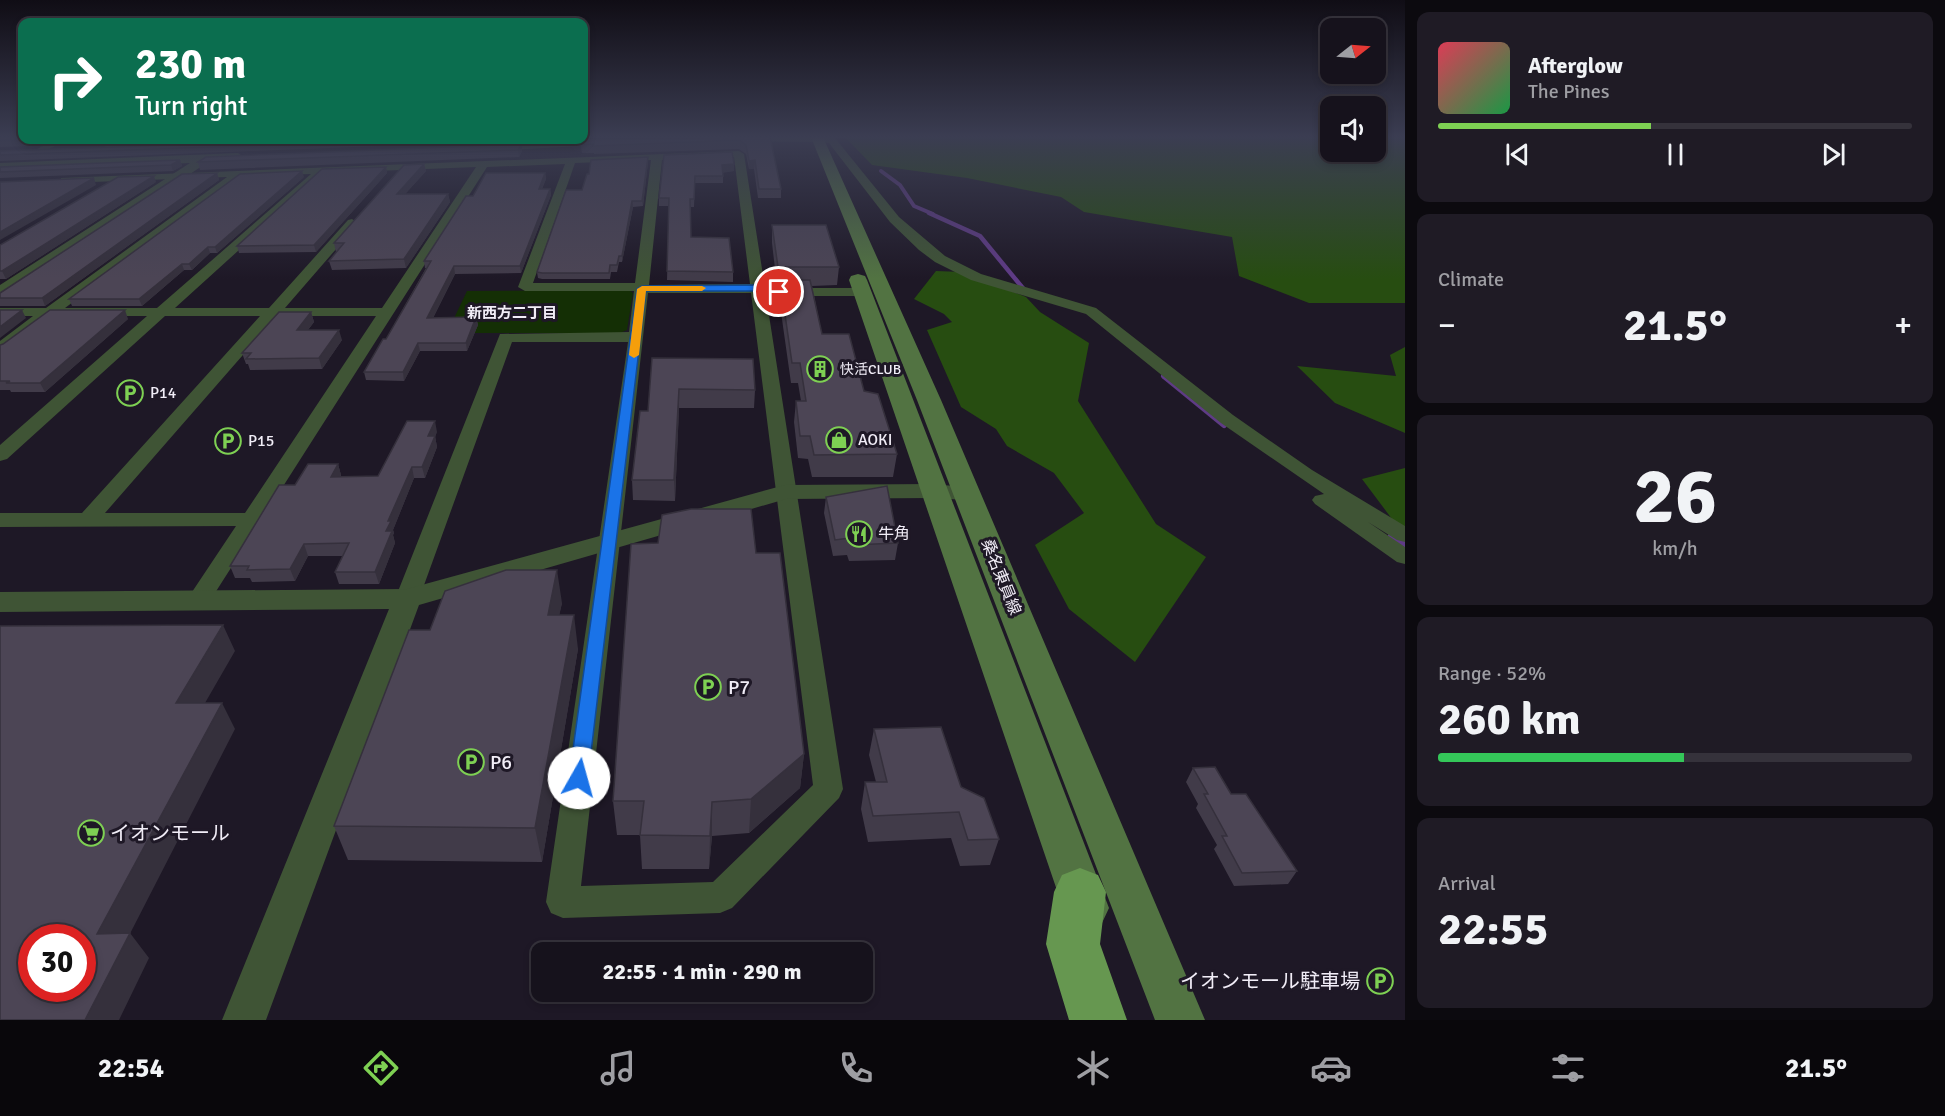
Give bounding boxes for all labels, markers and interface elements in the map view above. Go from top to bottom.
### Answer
north arrow [1320,18,1386,84]
map controls [1320,18,1386,162]
text: 230 m [135,39,246,90]
icon: right [36,42,114,120]
text: Afterglow [1528,52,1623,79]
text: The Pines [1528,79,1610,104]
text: Turn right [135,90,248,123]
button: sound [1320,96,1386,162]
icon: previous [1501,138,1534,171]
icon: pause [1659,138,1692,171]
icon: next [1817,138,1850,171]
pin [753,266,804,317]
text: Climate [1438,267,1504,292]
icon: arrive [762,275,795,308]
text: 21.5° [1623,298,1727,353]
district label: 新西方二丁目 [467,304,557,322]
text: − [1438,305,1456,346]
text: + [1894,305,1912,346]
building icon: 快活CLUB [805,354,835,384]
place label: 快活CLUB [840,361,901,378]
parking icon: P14 [115,378,145,408]
place label: P14 [150,383,177,403]
shop icon: AOKI [824,425,854,455]
parking icon: P15 [213,426,243,456]
place label: AOKI [858,430,892,450]
place label: P15 [248,431,274,451]
text: 26 [1633,449,1717,545]
restaurant icon: 牛角 [844,519,874,549]
place label: 牛角 [878,524,910,544]
street label: 桑名東員線 [977,536,1025,618]
text: km/h [1652,536,1698,561]
text: Range · 52% [1438,661,1546,686]
parking icon: P7 [693,672,723,702]
place label: P7 [728,675,750,700]
text: 260 km [1438,692,1581,747]
position arrow [547,746,611,810]
parking icon: P6 [456,747,486,777]
place label: P6 [490,750,512,775]
supermarket icon: イオンモール [76,818,106,848]
place label: イオンモール [110,821,230,846]
text: Arrival [1438,871,1496,896]
text: 22:55 [1438,902,1548,957]
speed limit sign: 30 [18,924,96,1002]
text: 22:55 · 1 min · 290 m [602,958,802,985]
parking icon: イオンモール駐車場 [1365,966,1395,996]
place label: イオンモール駐車場 [1180,969,1360,994]
icon: directions [360,1047,402,1089]
icon: music [597,1047,639,1089]
icon: phone [835,1047,877,1089]
icon: climate [1072,1047,1114,1089]
icon: car [1310,1047,1352,1089]
icon: filters [1547,1047,1589,1089]
text: 22:54 [98,1052,164,1085]
text: 21.5° [1785,1052,1847,1085]

